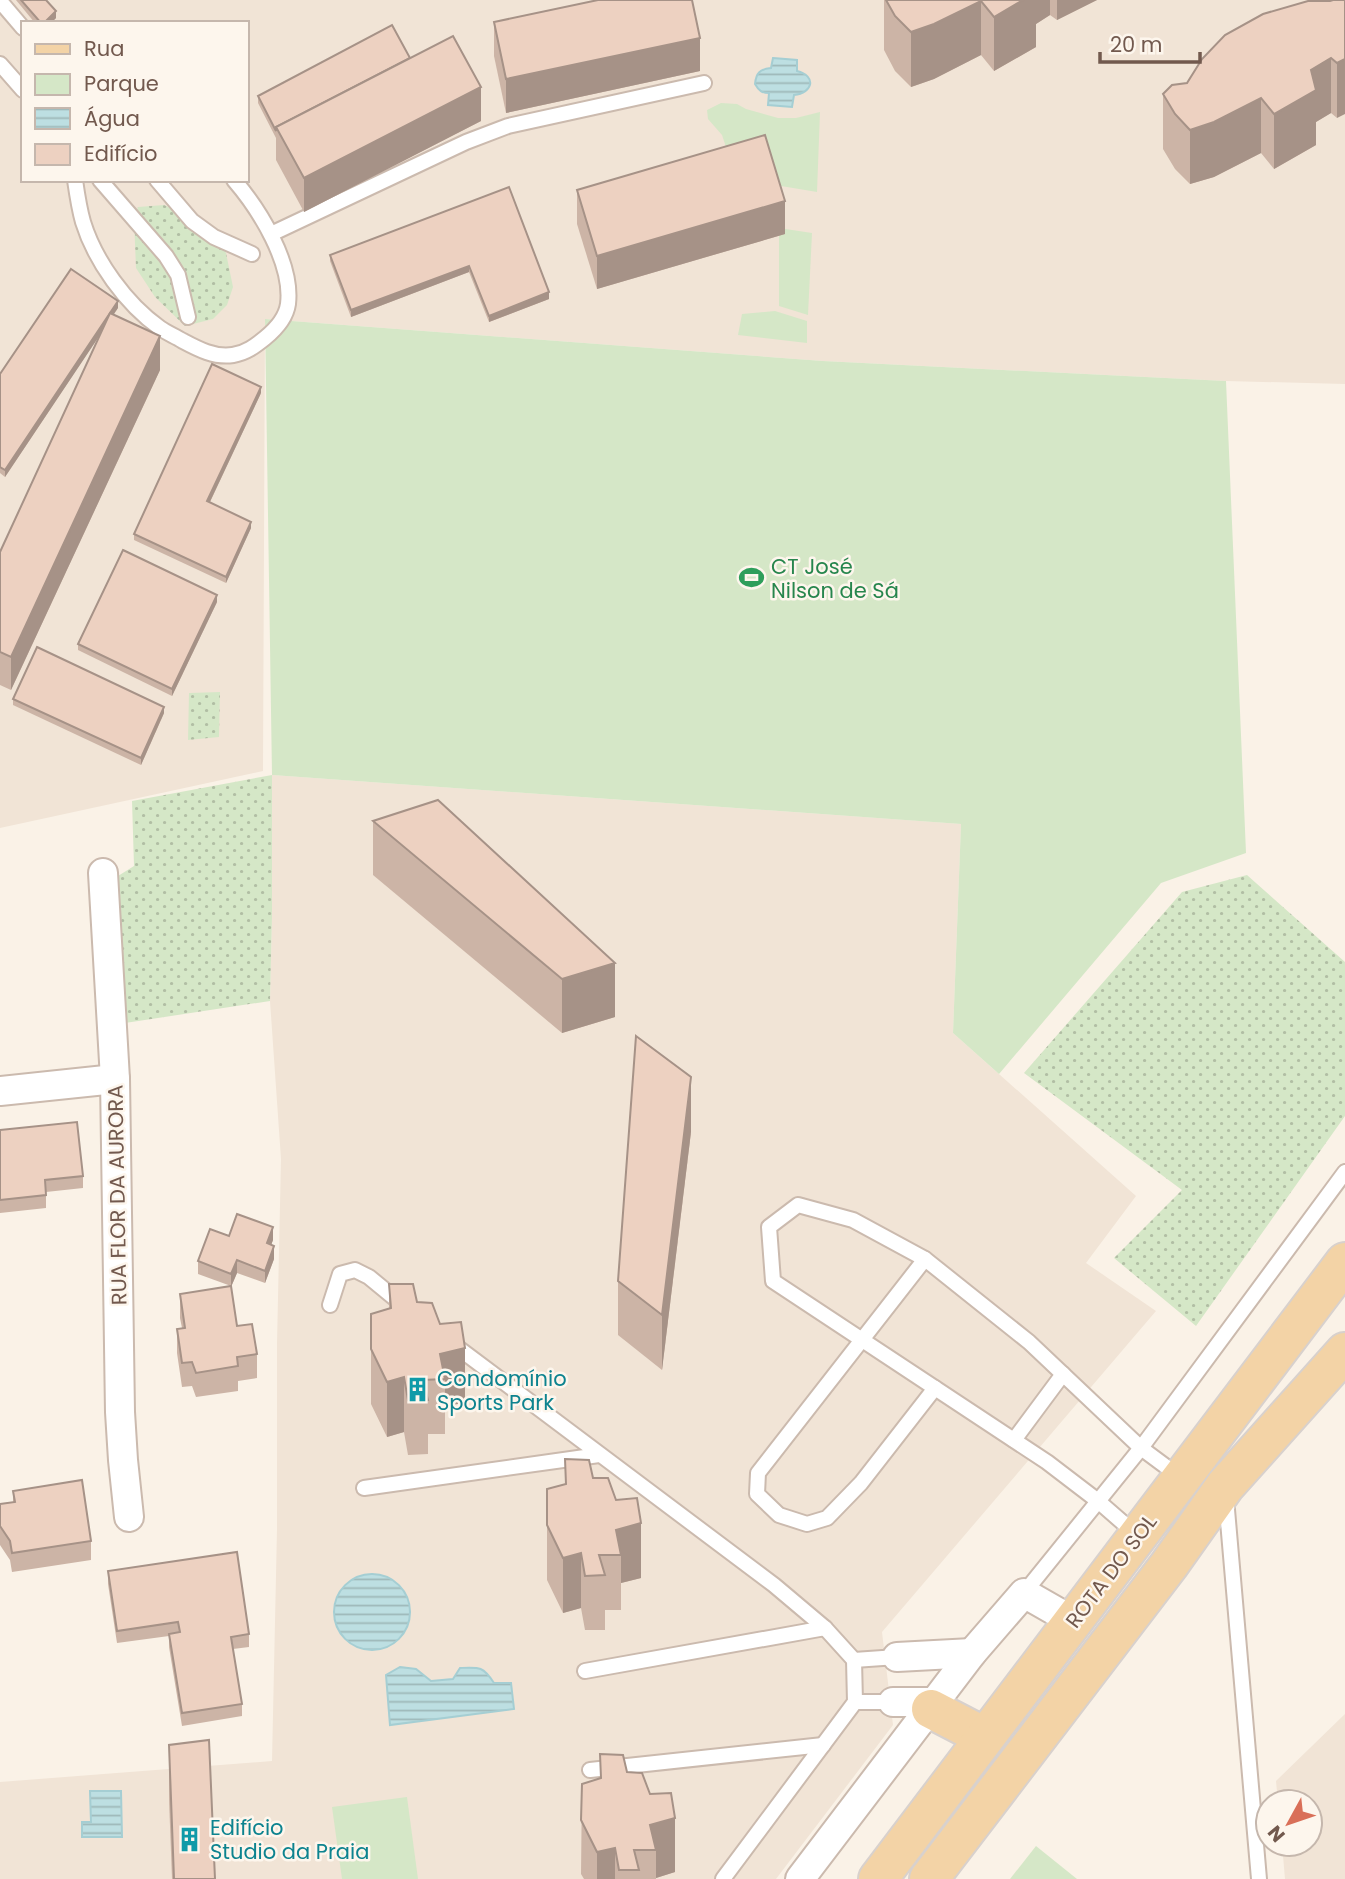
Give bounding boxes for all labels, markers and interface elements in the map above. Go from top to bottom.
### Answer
legend [21,21,248,182]
scale bar [1100,21,1200,65]
text: 20 m [1110,30,1163,59]
text: Rua [84,34,124,63]
text: Parque [84,69,159,98]
text: Água [84,104,140,133]
text: Edifício [84,139,158,168]
place label: CT José Nilson de Sá [771,552,899,605]
sports icon: CT José Nilson de Sá [737,564,765,592]
street label: RUA FLOR DA AURORA [101,1085,133,1305]
place label: Condomínio Sports Park [437,1364,567,1417]
building icon: Condomínio Sports Park [403,1376,431,1404]
street label: ROTA DO SOL [1059,1508,1163,1634]
north arrow [1254,1788,1324,1858]
place label: Edifício Studio da Praia [210,1813,369,1866]
text: N [1261,1819,1291,1848]
building icon: Edifício Studio da Praia [176,1825,204,1853]

